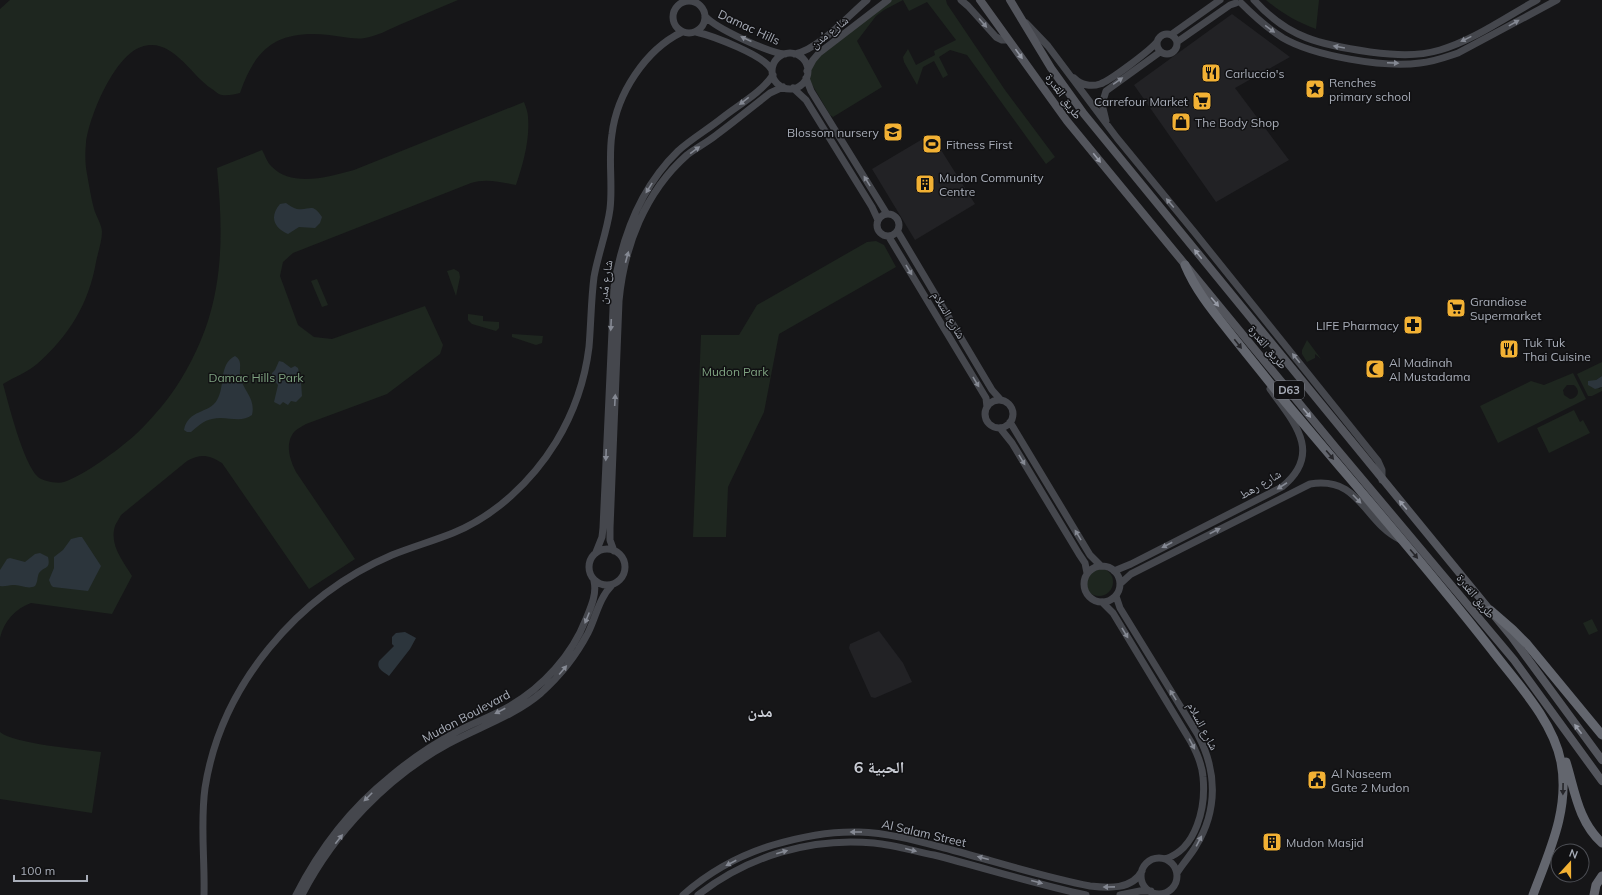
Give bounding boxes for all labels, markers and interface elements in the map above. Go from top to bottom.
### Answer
street label: Damac Hills [716,6,782,48]
street label: شارع مُدن [807,12,852,52]
one-way arrow [978,18,987,28]
one-way arrow [1509,20,1520,27]
one-way arrow [1265,25,1275,33]
one-way arrow [740,36,751,42]
one-way arrow [1460,36,1472,42]
one-way arrow [1333,44,1346,50]
one-way arrow [1015,49,1023,60]
one-way arrow [1387,60,1399,67]
restaurant icon: Carluccio's [1200,62,1222,84]
place label: Carluccio's [1225,66,1284,81]
street label: طريق القدرة [1042,70,1086,122]
place label: Renches primary school [1329,75,1411,104]
one-way arrow [1112,77,1123,85]
place icon: Renches primary school [1304,78,1326,100]
supermarket icon: Carrefour Market [1191,90,1213,112]
place label: Carrefour Market [1094,94,1188,109]
one-way arrow [739,97,749,105]
shop icon: The Body Shop [1170,111,1192,133]
place label: The Body Shop [1195,115,1279,130]
school or university icon: Blossom nursery [882,121,904,143]
place label: Blossom nursery [787,125,880,140]
sports icon: Fitness First [921,133,943,155]
place label: Fitness First [946,137,1012,152]
one-way arrow [690,145,701,154]
one-way arrow [1093,153,1102,163]
place label: Mudon Community Centre [939,170,1044,199]
building icon: Mudon Community Centre [914,173,936,195]
one-way arrow [863,176,871,186]
one-way arrow [645,182,652,194]
one-way arrow [1166,197,1175,208]
one-way arrow [1194,248,1203,259]
one-way arrow [624,251,630,263]
street label: شارع مُدن [595,259,617,305]
one-way arrow [906,264,913,276]
street label: شارع السلام [928,289,969,342]
place label: Grandiose Supermarket [1470,294,1541,323]
one-way arrow [1211,296,1220,307]
supermarket icon: Grandiose Supermarket [1445,297,1467,319]
pharmacy icon: LIFE Pharmacy [1402,314,1424,336]
place label: LIFE Pharmacy [1316,318,1400,333]
one-way arrow [608,319,615,331]
street label: طريق القدرة [1245,322,1291,372]
place label: Tuk Tuk Thai Cuisine [1523,335,1591,364]
one-way arrow [1234,338,1243,349]
restaurant icon: Tuk Tuk Thai Cuisine [1498,338,1520,360]
one-way arrow [1292,353,1300,364]
place label: Al Madinah Al Mustadama [1389,355,1470,384]
mosque icon: Al Madinah Al Mustadama [1364,358,1386,380]
park label: Mudon Park [702,364,769,379]
park label: Damac Hills Park [208,370,304,385]
one-way arrow [973,376,980,388]
road number: D63 [1274,381,1304,399]
one-way arrow [612,394,619,406]
one-way arrow [1303,407,1311,418]
one-way arrow [603,449,609,462]
one-way arrow [1325,449,1334,460]
one-way arrow [1019,454,1026,466]
street label: شارع رهط [1236,466,1284,503]
one-way arrow [1276,482,1288,489]
one-way arrow [1352,494,1362,504]
one-way arrow [1399,500,1408,511]
one-way arrow [1209,528,1221,534]
one-way arrow [1074,530,1082,540]
one-way arrow [1161,542,1172,548]
one-way arrow [1409,549,1418,560]
street label: طريق القدرة [1453,571,1499,621]
one-way arrow [583,613,589,625]
one-way arrow [1122,627,1129,639]
one-way arrow [559,664,568,675]
street label: Mudon Boulevard [419,686,513,746]
one-way arrow [1170,689,1177,701]
street label: شارع السلام [1183,699,1222,753]
district label: مدن [748,701,773,721]
one-way arrow [494,708,506,715]
one-way arrow [1574,723,1583,734]
one-way arrow [1189,739,1196,750]
district label: الحبية 6 [854,757,904,777]
place label: Al Naseem Gate 2 Mudon [1331,766,1409,795]
public building icon: Al Naseem Gate 2 Mudon [1306,769,1328,791]
one-way arrow [1560,783,1566,796]
one-way arrow [363,792,373,802]
street label: Al Salam Street [880,816,968,850]
one-way arrow [849,829,862,835]
building icon: Mudon Masjid [1261,831,1283,853]
one-way arrow [335,834,343,845]
one-way arrow [1195,835,1202,847]
place label: Mudon Masjid [1286,835,1364,850]
north arrow [1550,843,1590,883]
text: N [1567,846,1580,862]
one-way arrow [904,847,917,853]
one-way arrow [777,849,789,855]
one-way arrow [976,855,988,861]
scale bar [14,857,87,883]
one-way arrow [725,859,736,866]
text: 100 m [20,863,55,878]
one-way arrow [1030,880,1043,886]
one-way arrow [1103,883,1115,890]

